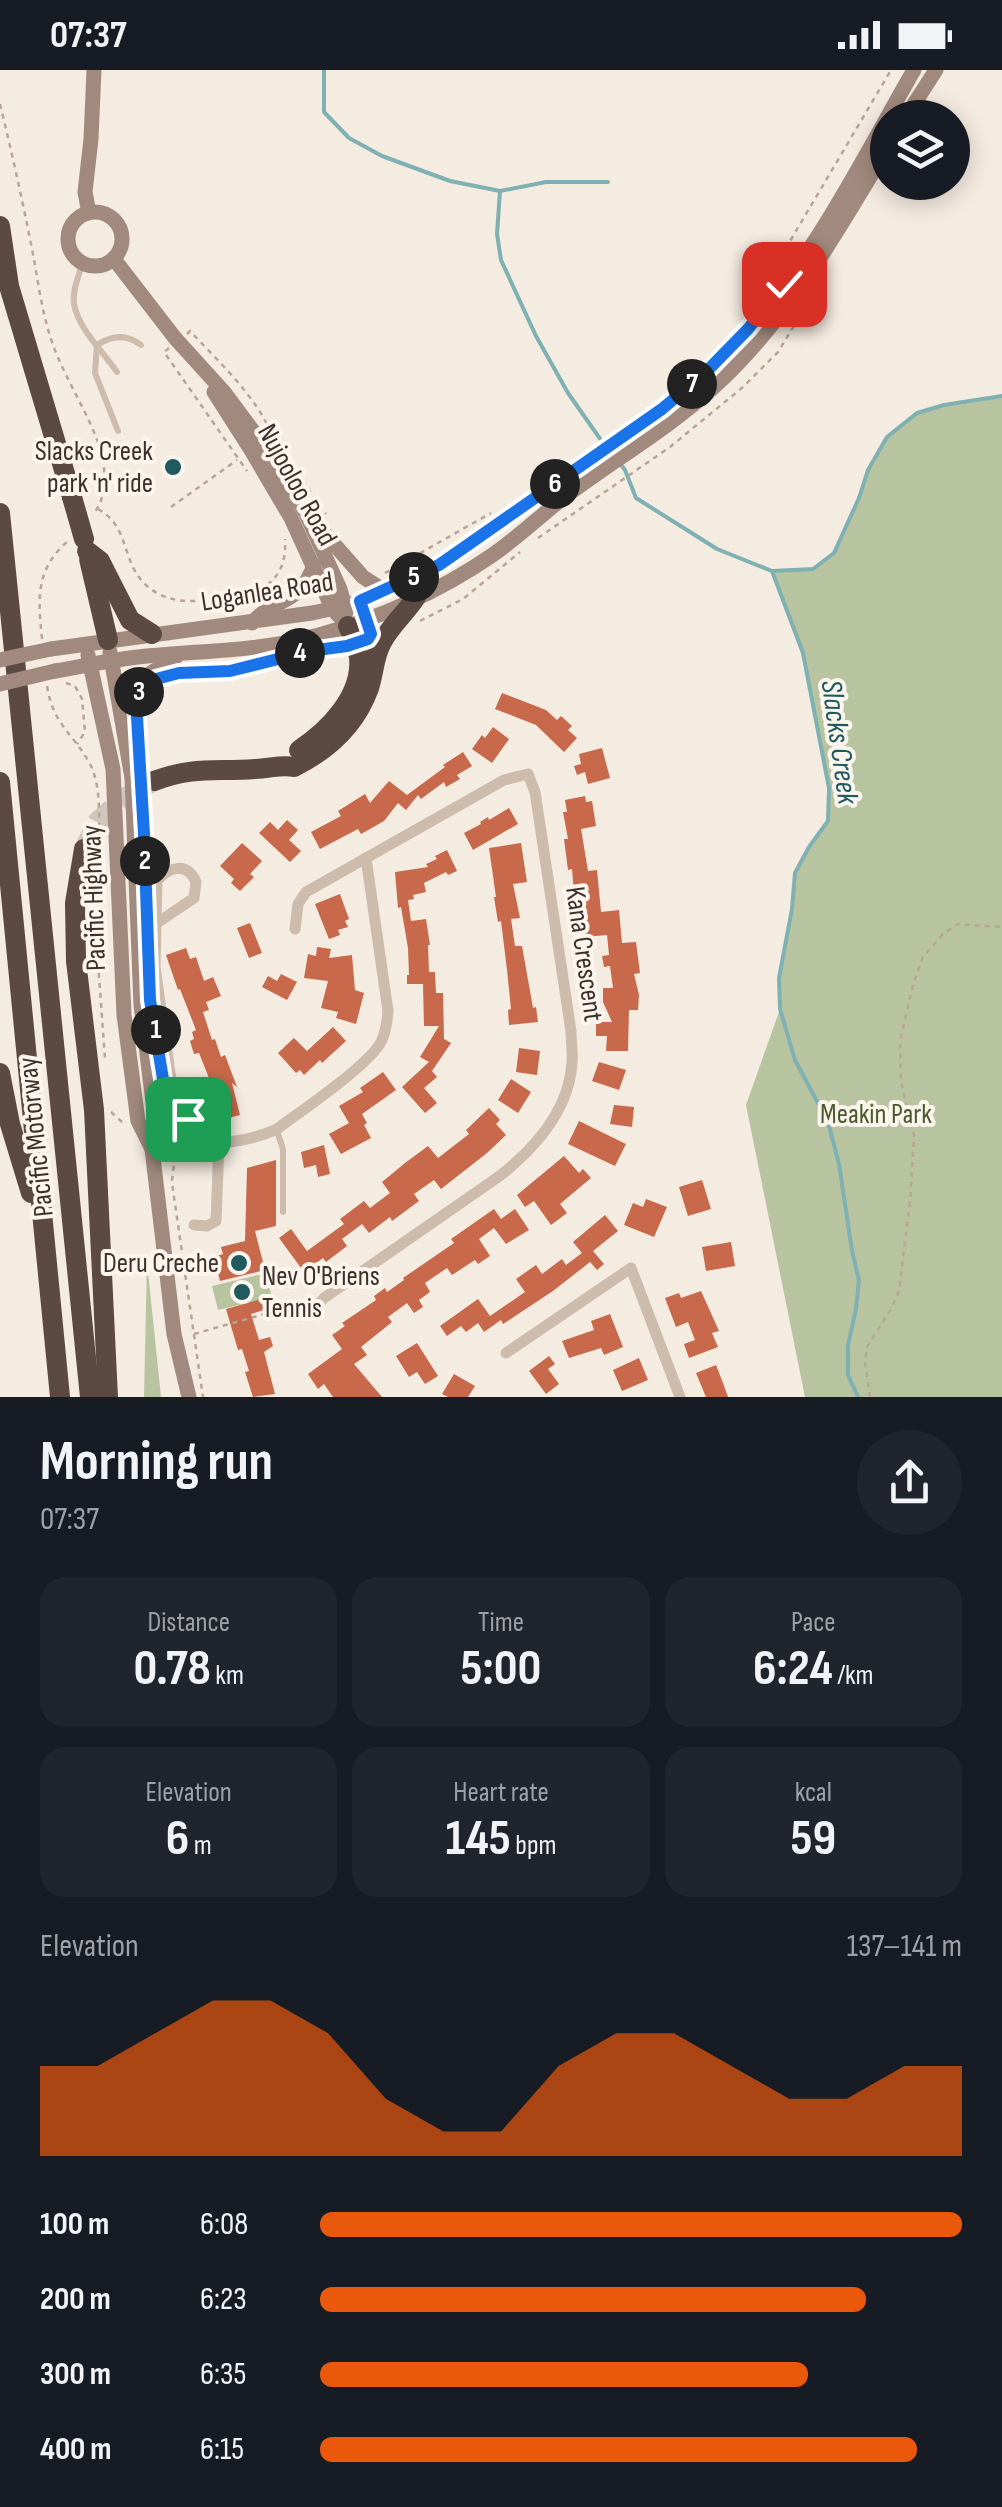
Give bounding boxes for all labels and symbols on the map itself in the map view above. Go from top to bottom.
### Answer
pin [742,242,827,327]
pin: 7 [667,359,717,409]
street label: Nujooloo Road [250,418,344,552]
place label: Slacks Creek park 'n' ride [35,435,153,500]
marker: Slacks Creek park 'n' ride [162,456,184,478]
pin: 6 [530,459,580,509]
pin: 5 [389,552,439,602]
street label: Loganlea Road [198,565,336,619]
pin: 4 [275,628,325,678]
pin: 3 [114,667,164,717]
water label: Slacks Creek [812,678,866,807]
street label: Pacific Highway [75,824,113,971]
pin: 2 [120,836,170,886]
street label: Kana Crescent [558,884,610,1024]
pin: 1 [131,1005,181,1055]
street label: Pacific Motorway [11,1056,61,1218]
pin [146,1077,231,1162]
park label: Meakin Park [820,1098,932,1131]
place label: Deru Creche [103,1247,219,1280]
marker: Deru Creche [228,1252,250,1274]
place label: Nev O'Briens Tennis [262,1260,380,1325]
marker: Nev O'Briens Tennis [231,1281,253,1303]

